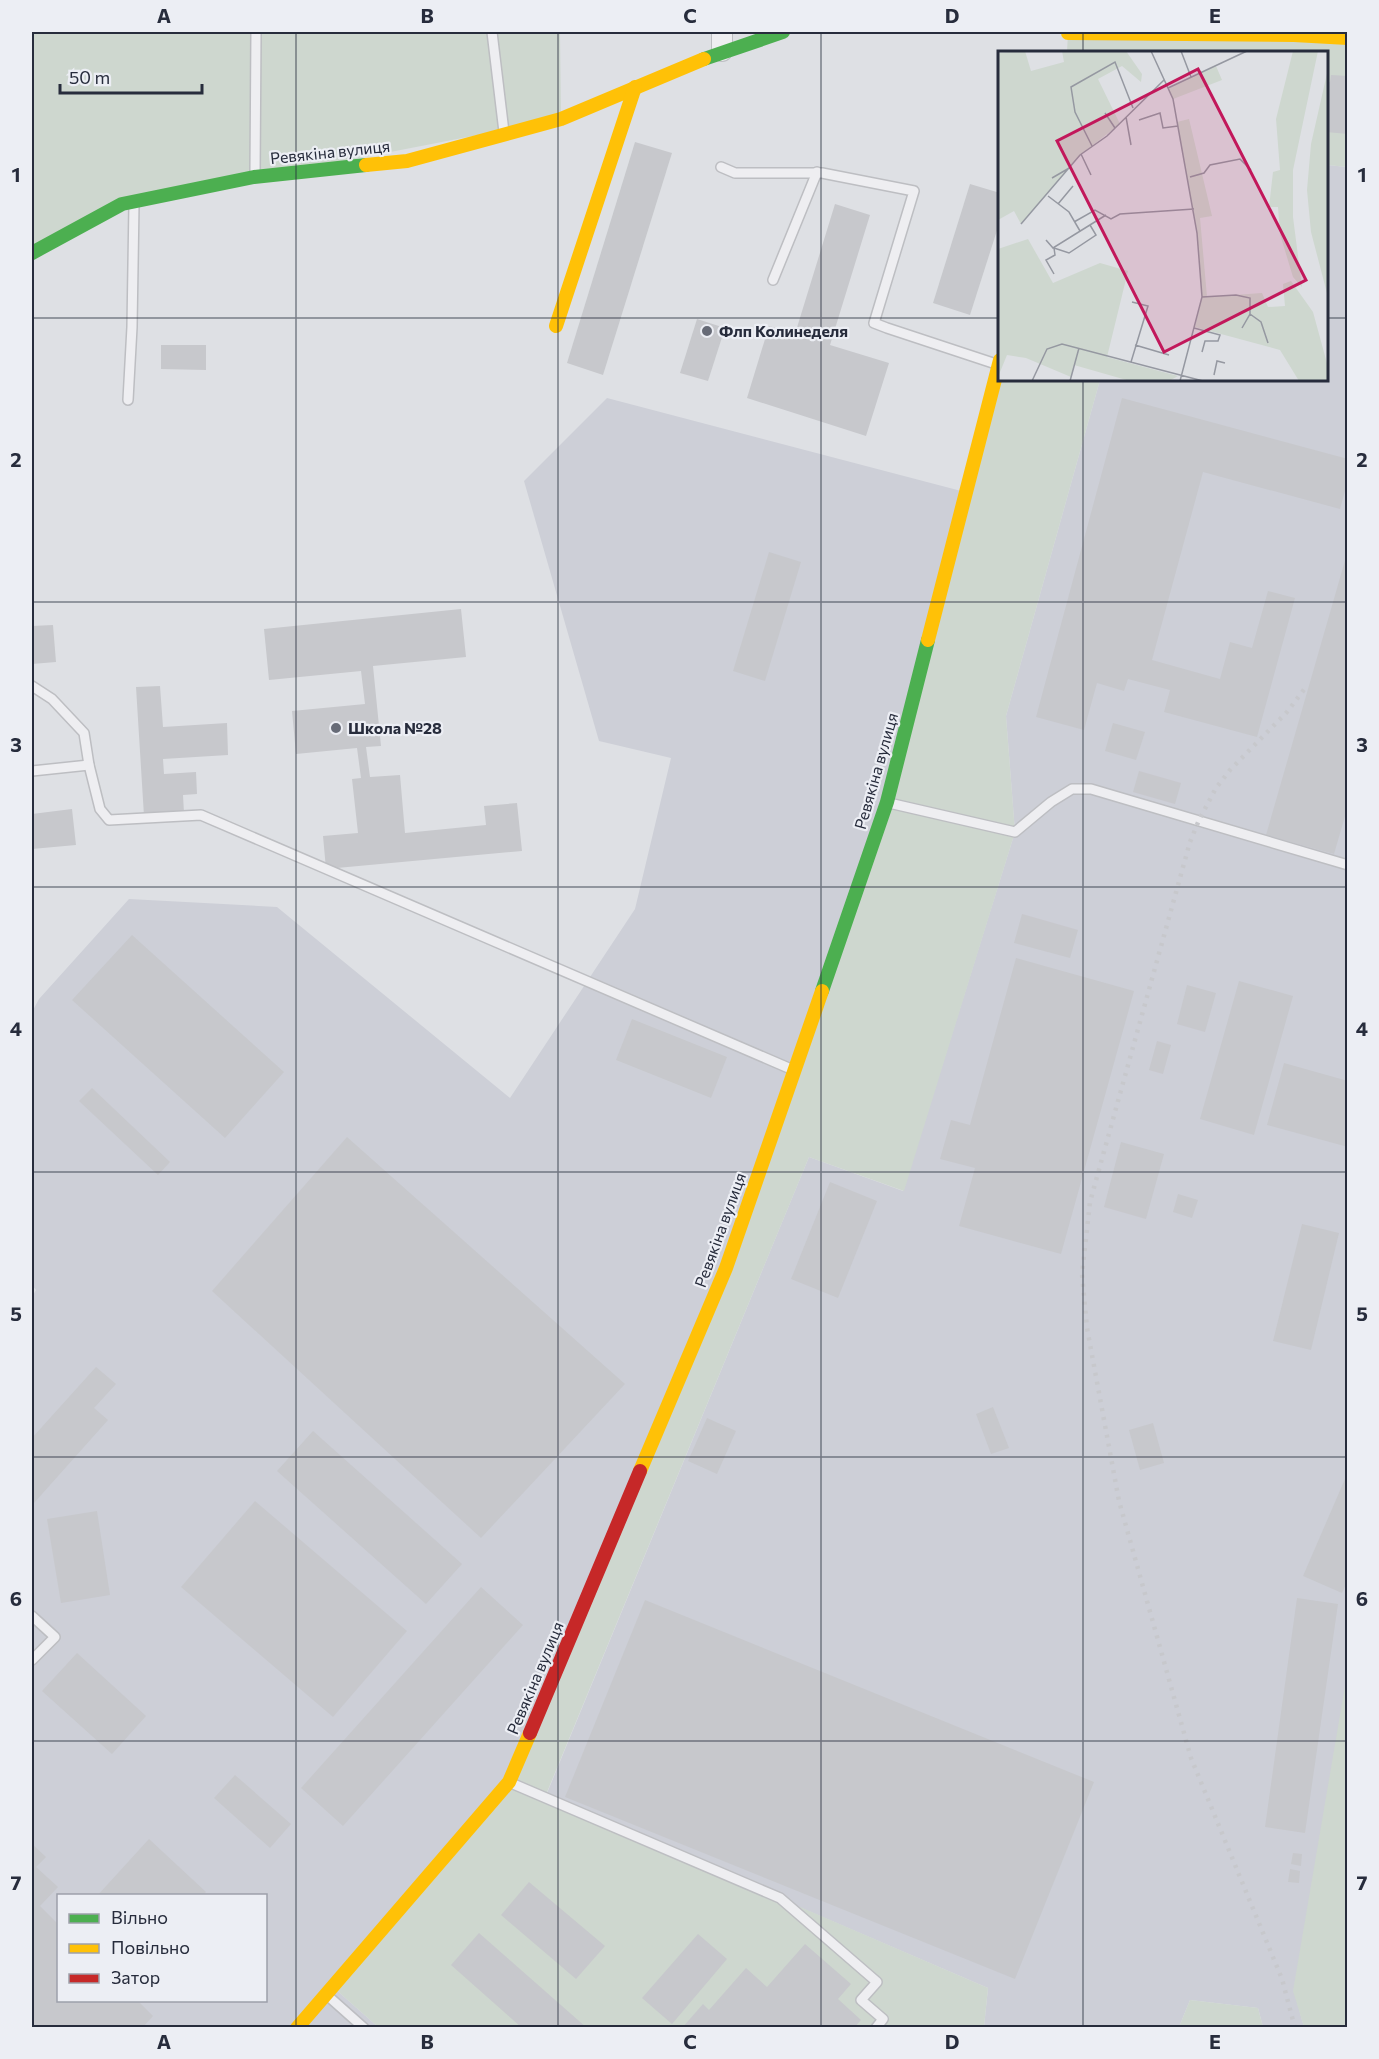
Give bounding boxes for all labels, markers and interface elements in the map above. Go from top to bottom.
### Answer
text: A [157,3,171,27]
text: B [420,3,434,27]
text: C [683,3,697,27]
text: D [945,3,959,27]
text: E [1209,3,1221,27]
inset map [998,51,1328,381]
scale bar [60,57,202,95]
text: 50 m [69,66,110,88]
street label: Ревякіна вулиця [269,136,391,167]
text: 1 [11,162,21,186]
text: 1 [1357,162,1367,186]
place label: Флп Колинеделя [719,321,848,340]
marker: Флп Колинеделя [700,324,714,338]
text: 2 [10,447,22,471]
text: 2 [1356,447,1368,471]
street label: Ревякіна вулиця [850,710,901,831]
place label: Школа №28 [348,718,442,737]
marker: Школа №28 [329,721,343,735]
text: 3 [10,732,22,756]
text: 3 [1356,732,1368,756]
text: 4 [10,1016,22,1040]
text: 4 [1356,1016,1368,1040]
street label: Ревякіна вулиця [690,1170,749,1290]
text: 5 [10,1301,22,1325]
text: 5 [1356,1301,1368,1325]
text: 6 [10,1586,22,1610]
text: 6 [1356,1586,1368,1610]
street label: Ревякіна вулиця [502,1619,567,1737]
text: 7 [11,1870,22,1894]
text: 7 [1357,1870,1368,1894]
legend [57,1894,267,2002]
text: Вільно [111,1906,168,1928]
text: Повільно [111,1936,190,1958]
text: Затор [111,1966,160,1988]
text: A [157,2029,171,2053]
text: B [420,2029,434,2053]
text: C [683,2029,697,2053]
text: D [945,2029,959,2053]
text: E [1209,2029,1221,2053]

